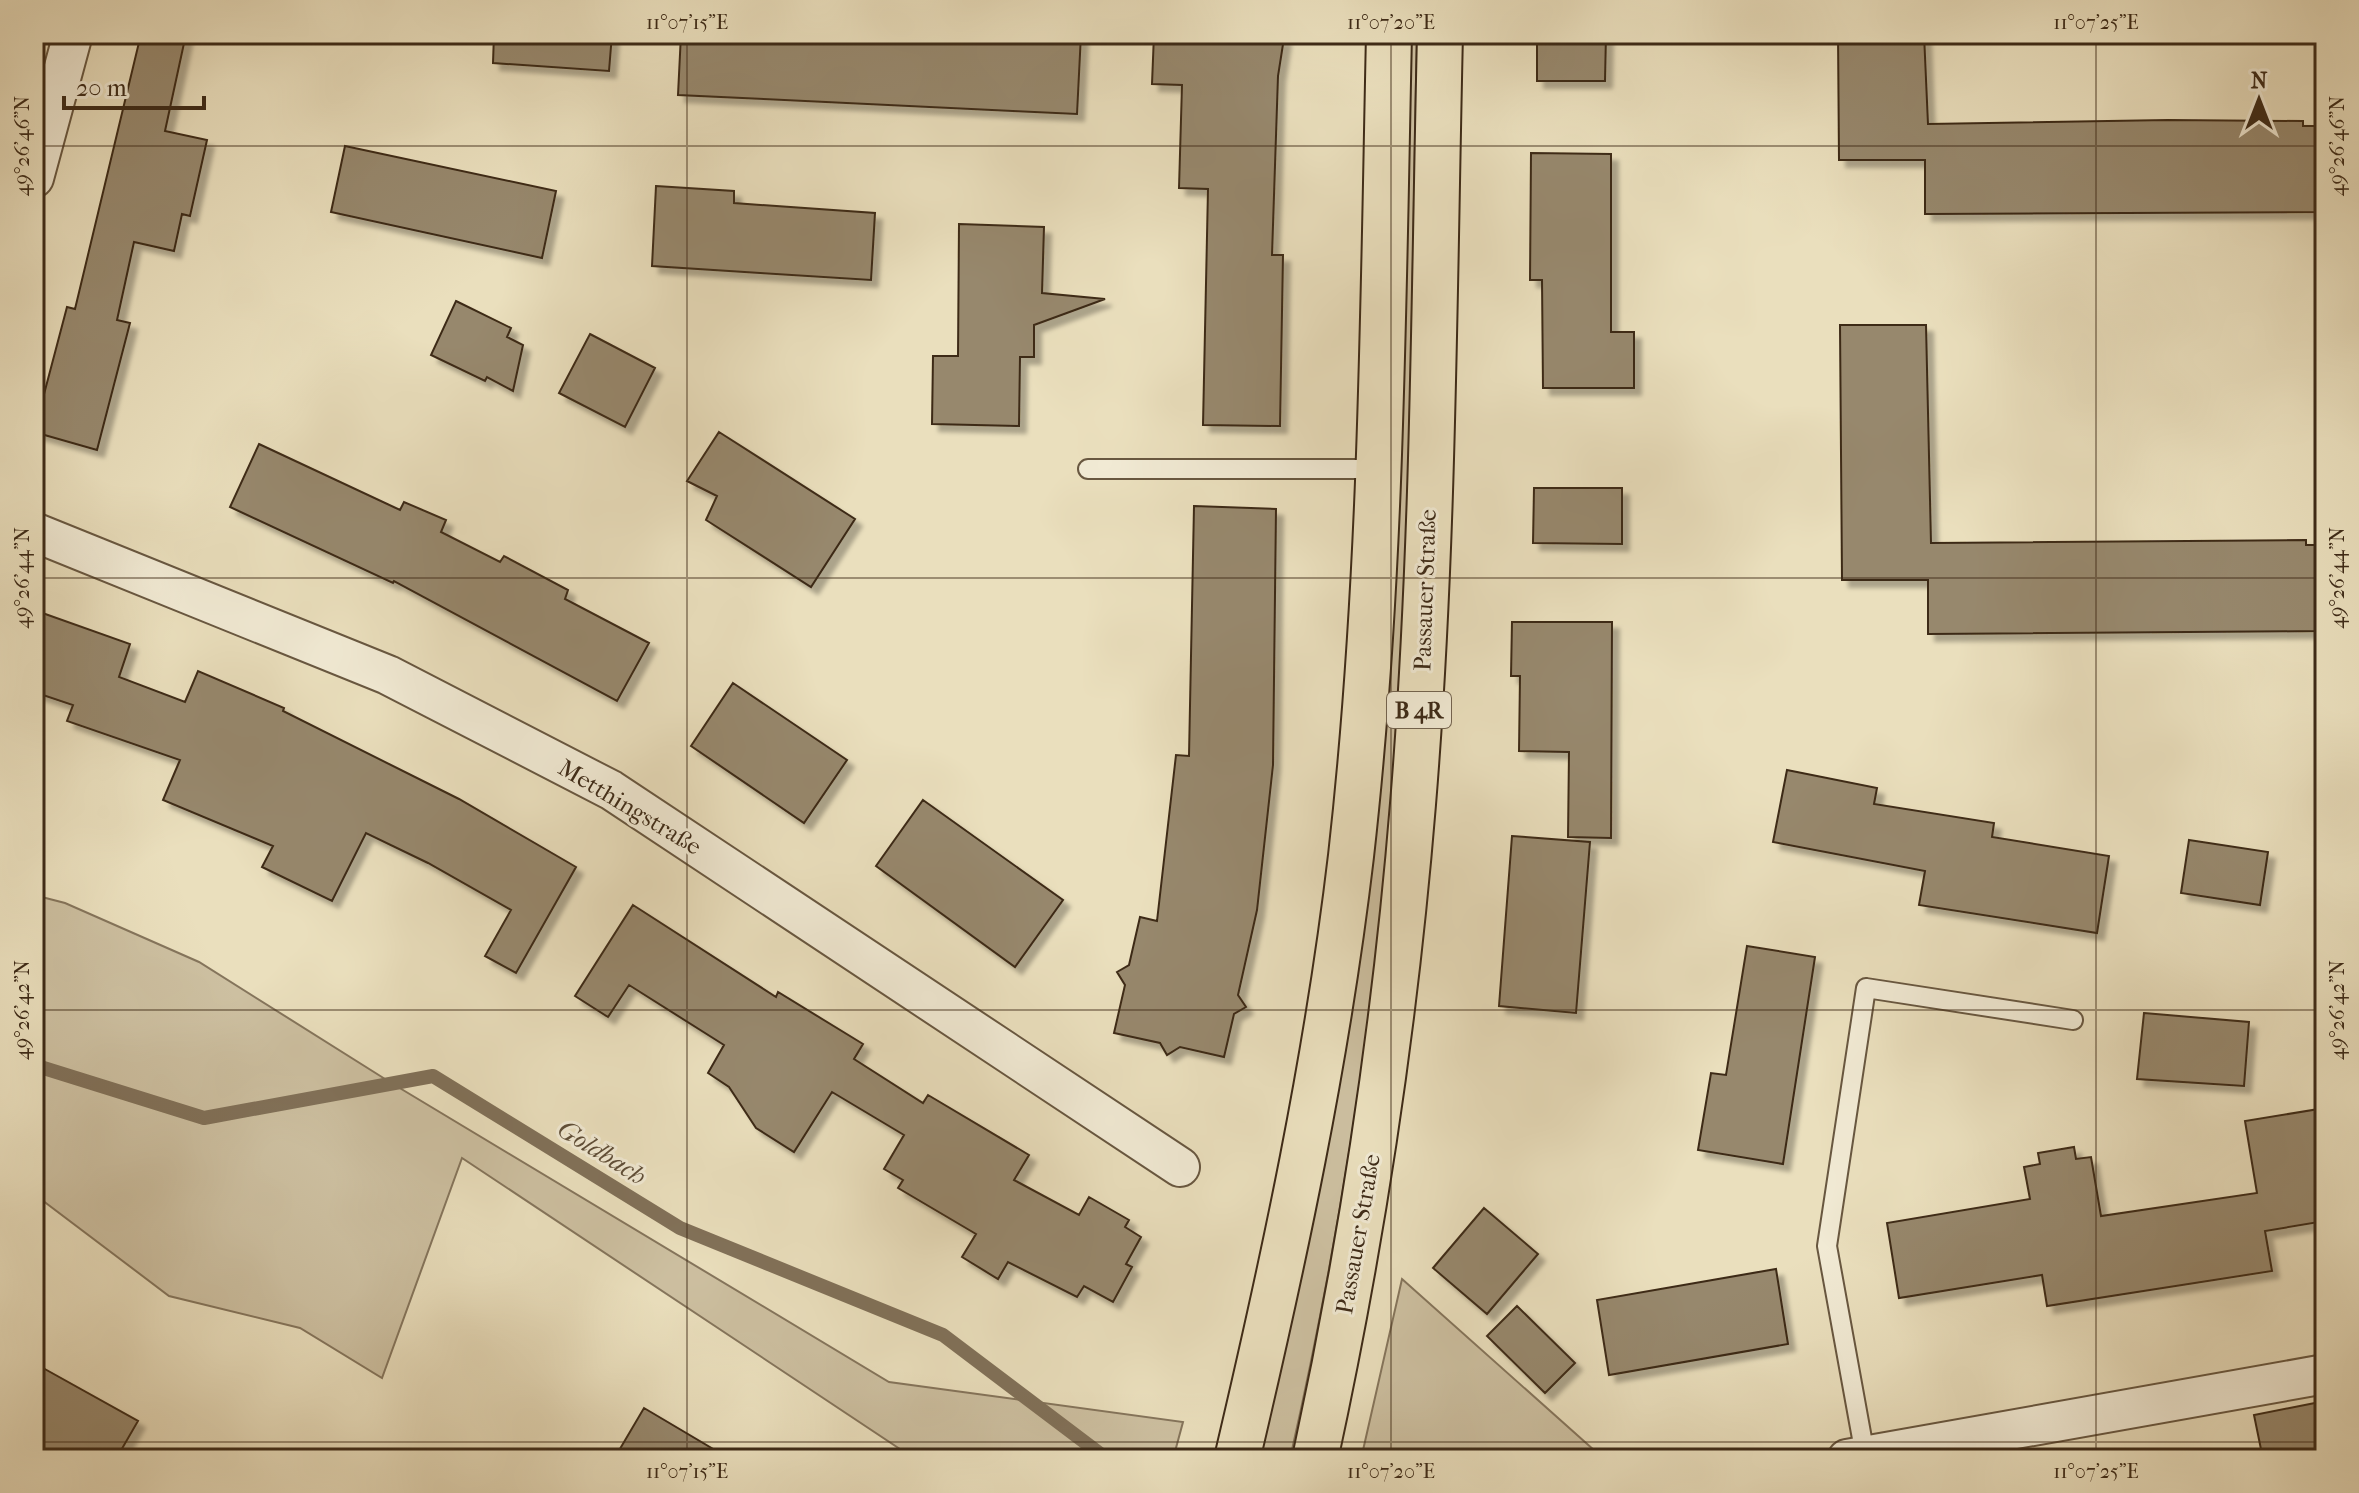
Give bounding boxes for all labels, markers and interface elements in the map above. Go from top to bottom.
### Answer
text: 11°07'15"E [646,11,728,34]
text: 11°07'20"E [1347,11,1435,34]
text: 11°07'25"E [2053,11,2139,34]
scale bar [64,60,204,110]
north arrow [2219,60,2299,140]
text: N [2251,68,2268,94]
text: 20 m [76,74,127,102]
text: 49°26'46"N [11,96,34,196]
text: 49°26'46"N [2326,96,2349,196]
street label: Passauer Straße [1408,508,1442,671]
text: 49°26'44"N [11,527,34,629]
text: 49°26'44"N [2326,527,2349,629]
road number: B 4R [1387,692,1451,728]
street label: Metthingstraße [553,753,707,861]
text: 49°26'42"N [11,960,34,1060]
text: 49°26'42"N [2326,960,2349,1060]
water label: Goldbach [552,1113,652,1192]
street label: Passauer Straße [1330,1152,1386,1316]
text: 11°07'15"E [646,1460,728,1483]
text: 11°07'20"E [1347,1460,1435,1483]
text: 11°07'25"E [2053,1460,2139,1483]

